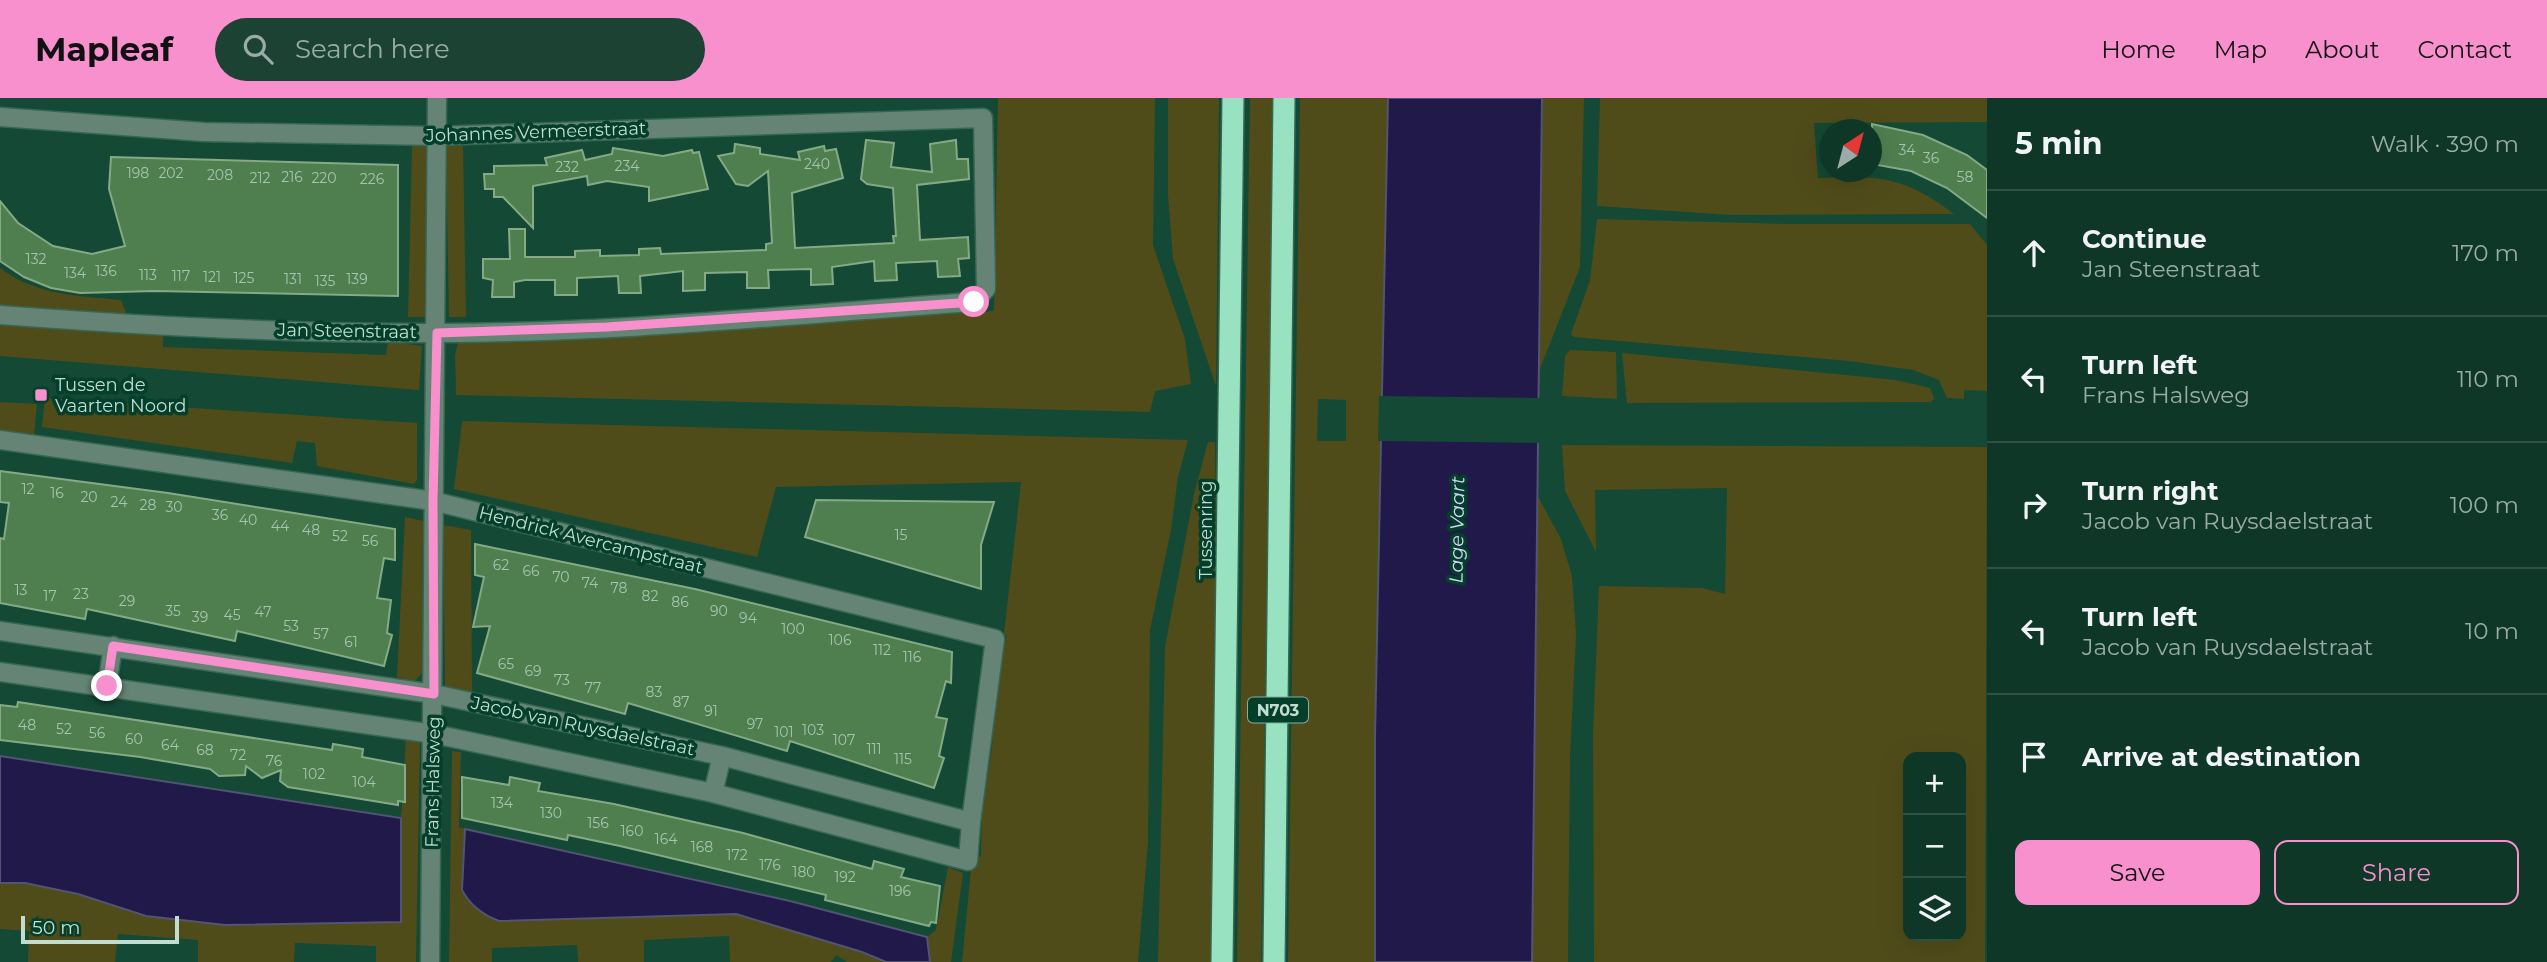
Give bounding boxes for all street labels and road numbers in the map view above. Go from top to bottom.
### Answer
street label: Johannes Vermeerstraat [424,117,647,147]
street label: Jan Steenstraat [276,319,417,343]
street label: Tussenring [1195,480,1217,580]
street label: Hendrick Avercampstraat [477,501,705,579]
street label: Jacob van Ruysdaelstraat [468,691,697,760]
road number: N703 [1248,698,1308,722]
street label: Frans Halsweg [421,716,445,848]

